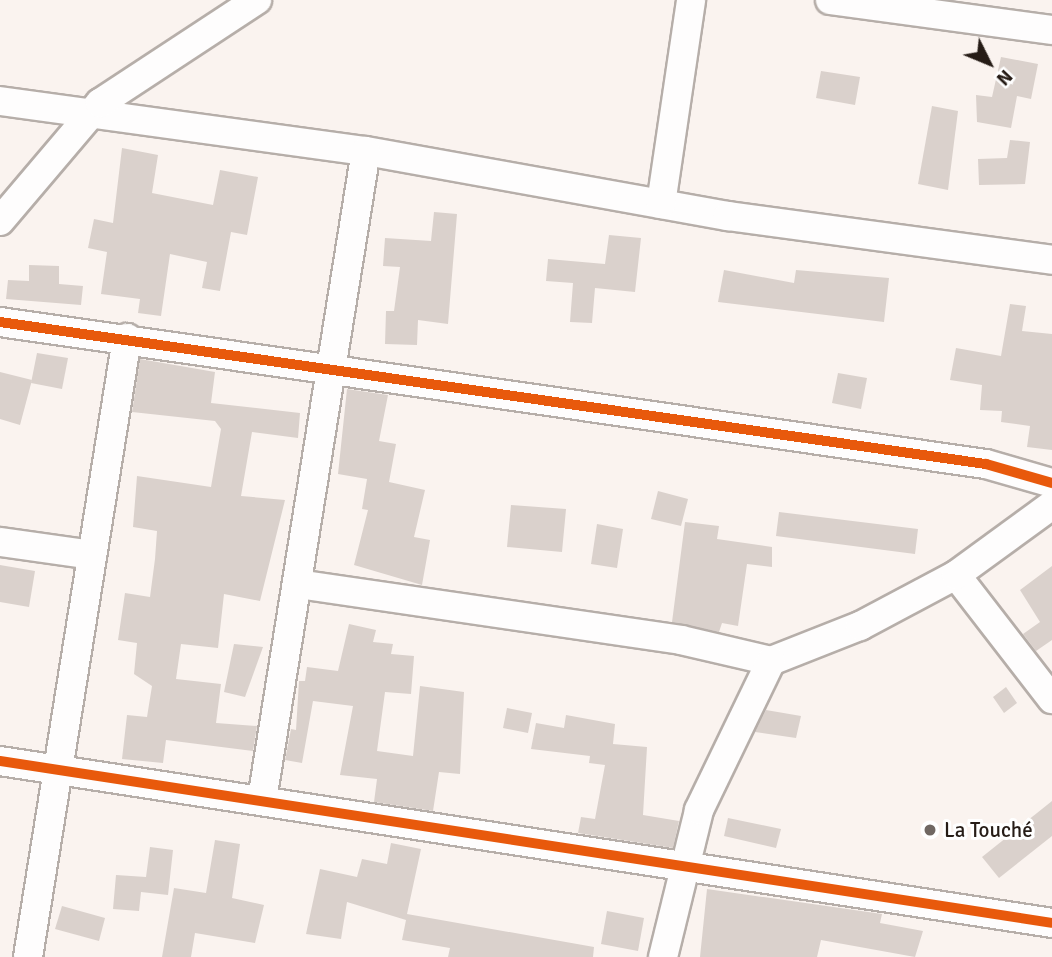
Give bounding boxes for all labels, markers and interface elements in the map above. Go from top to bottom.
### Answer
north arrow [954,28,1024,98]
text: N [991,64,1018,90]
place label: La Touché [944,817,1033,843]
marker: La Touché [922,822,938,838]

